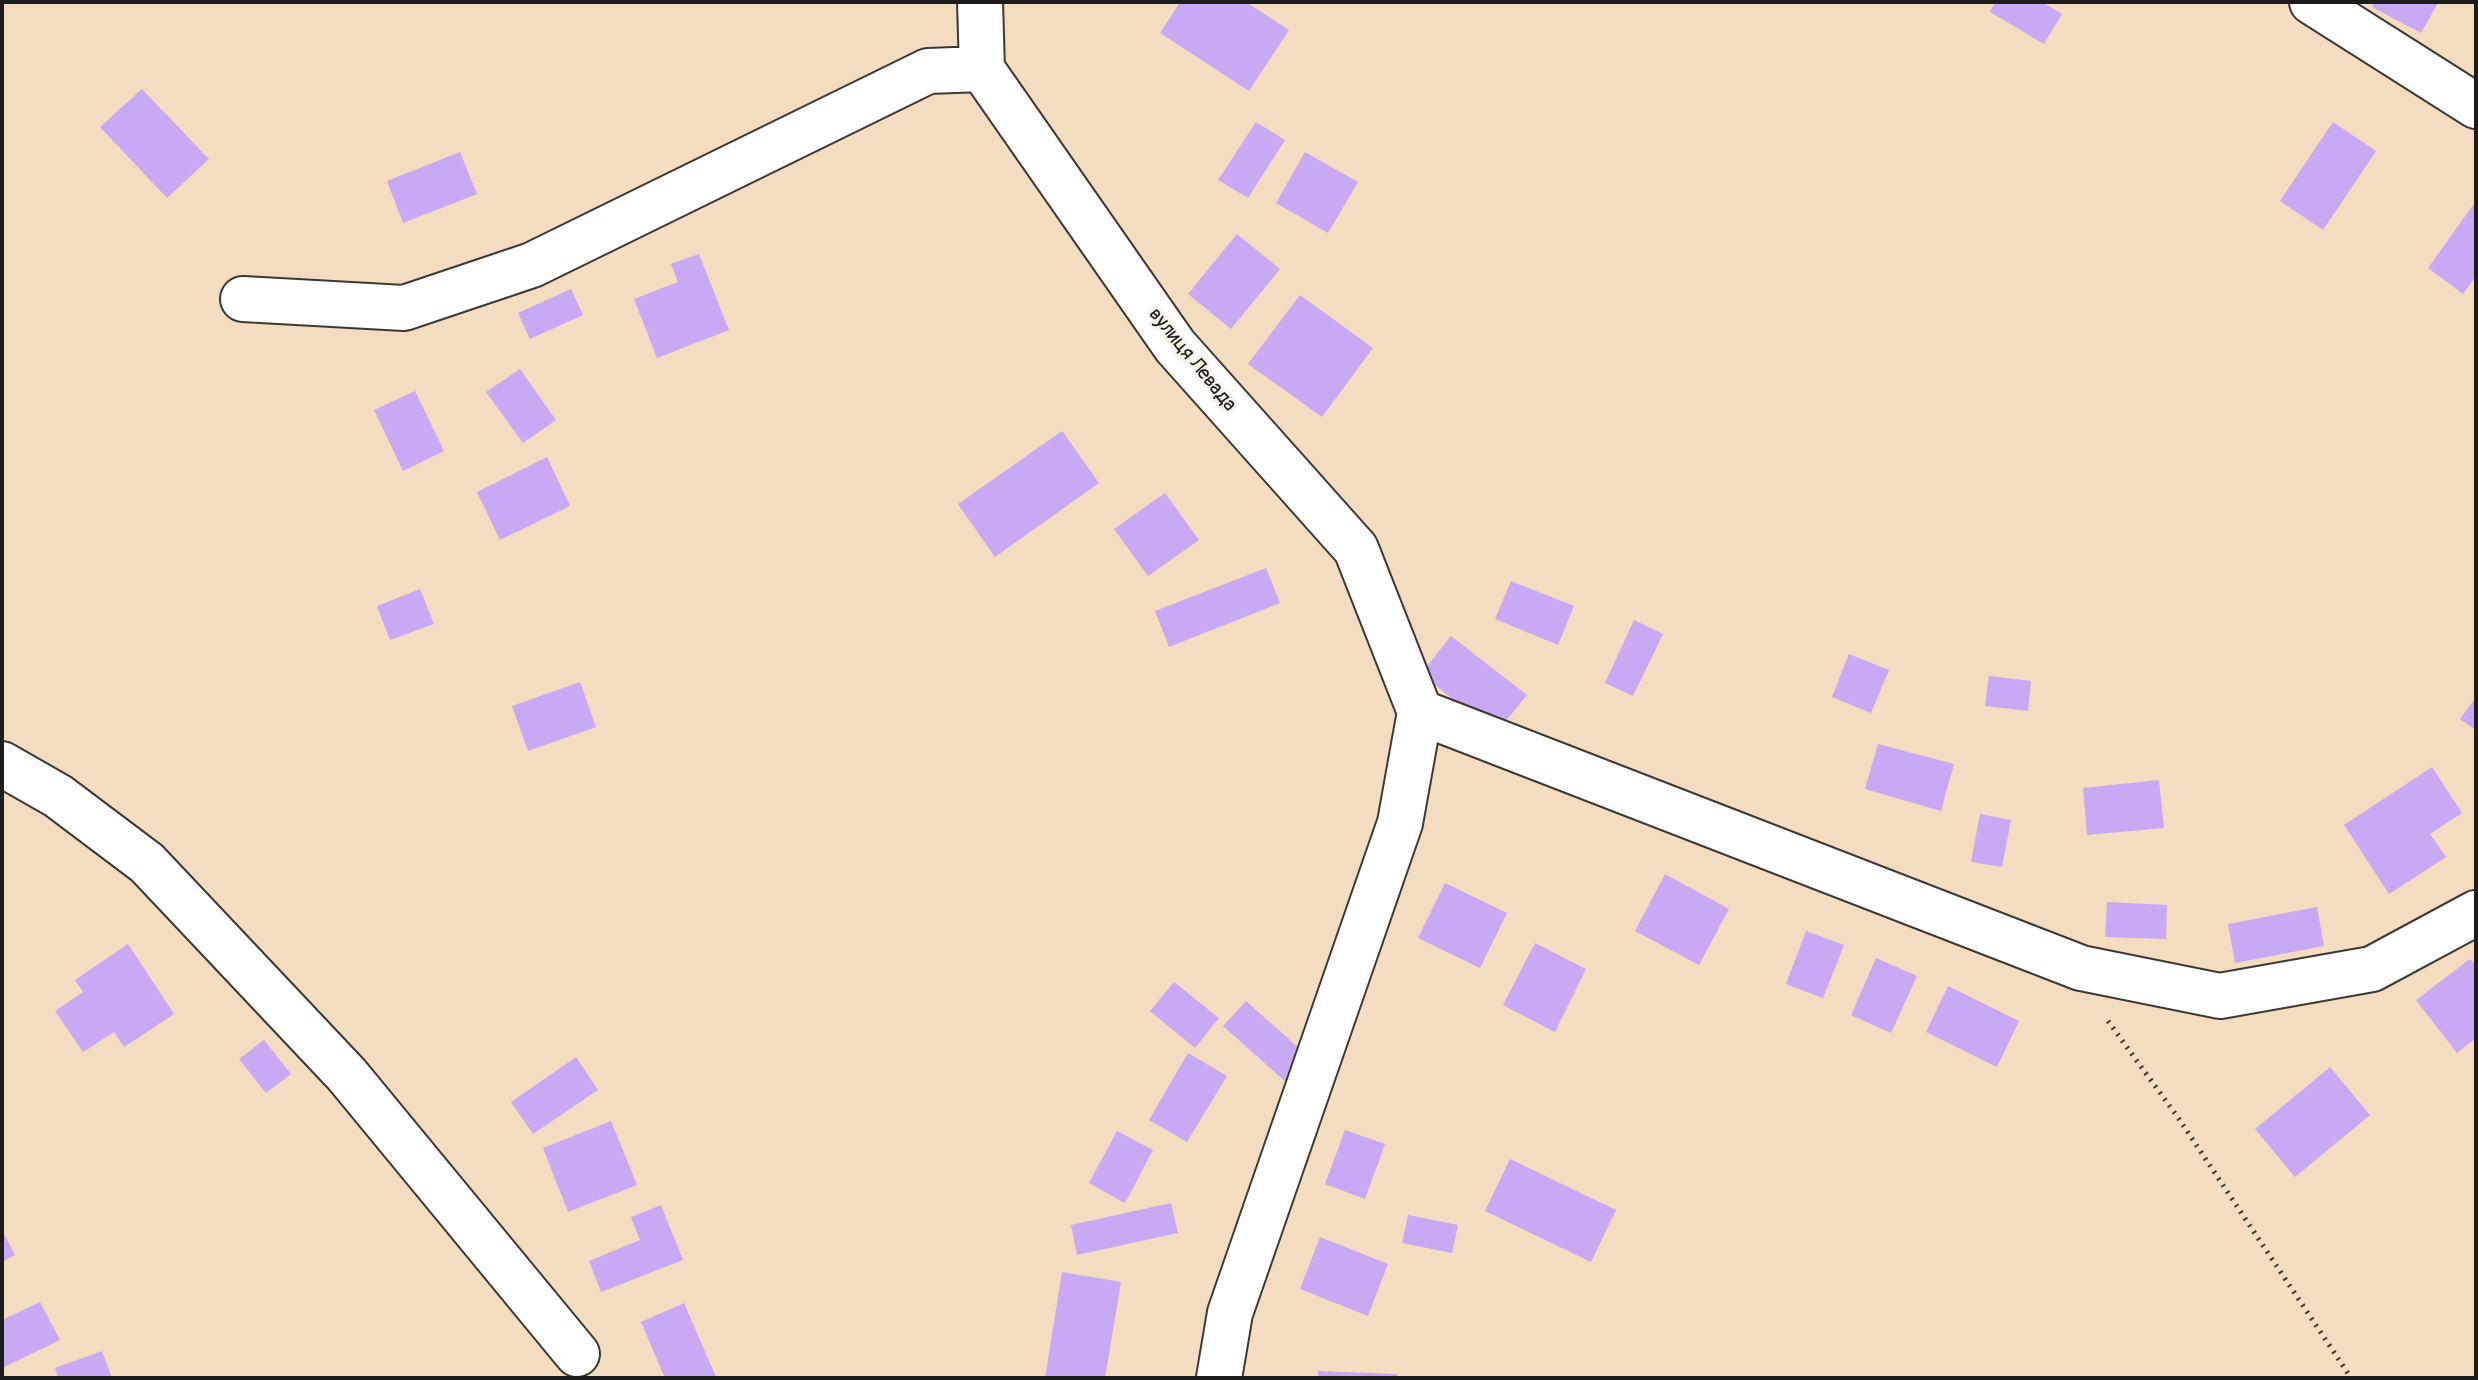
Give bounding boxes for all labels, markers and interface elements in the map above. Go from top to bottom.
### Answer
street label: вулиця Левада [1143,303,1241,417]

